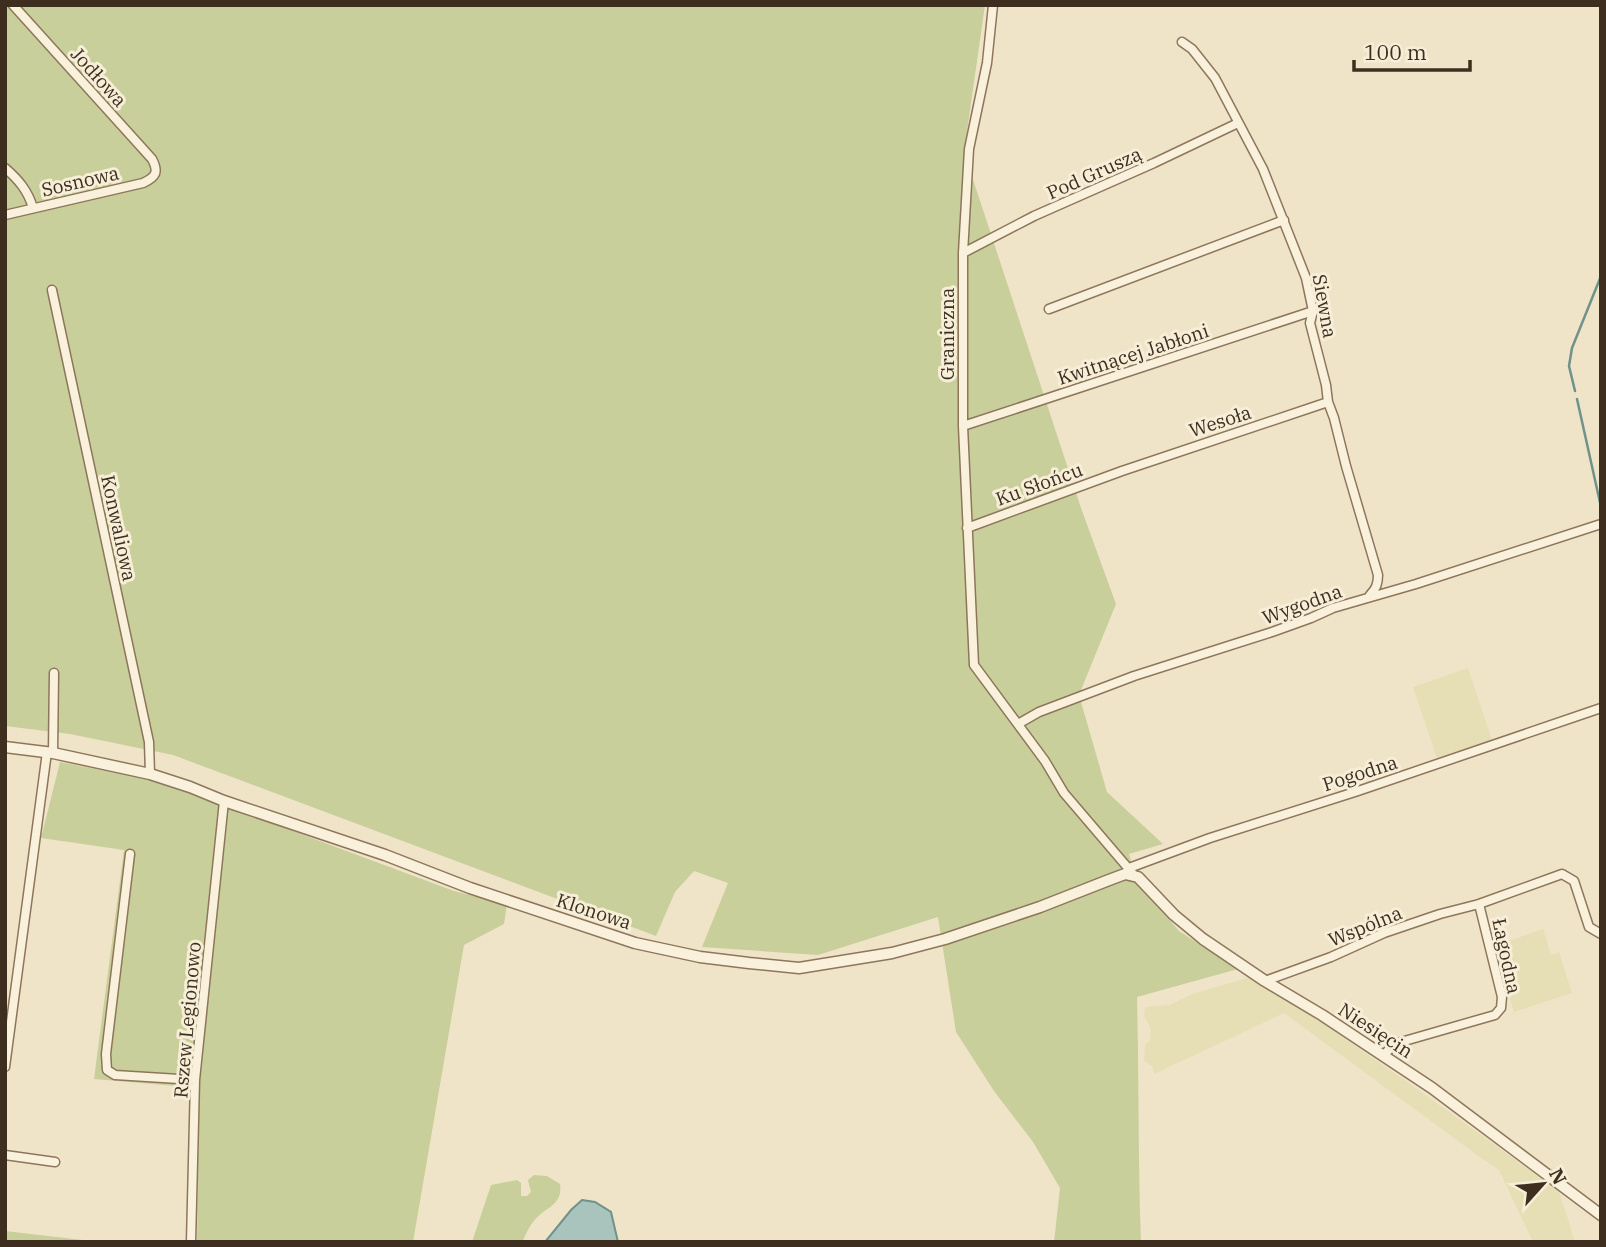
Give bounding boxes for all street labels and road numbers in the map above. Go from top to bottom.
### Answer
street label: Jodłowa [66,42,132,112]
street label: Pod Gruszą [1043,141,1145,205]
street label: Sosnowa [39,160,121,202]
street label: Siewna [1308,272,1342,340]
street label: Graniczna [935,288,959,380]
street label: Kwitnącej Jabłoni [1054,318,1212,390]
street label: Wesoła [1186,400,1254,442]
street label: Ku Słońcu [992,457,1086,511]
street label: Konwaliowa [96,473,142,583]
street label: Wygodna [1259,578,1345,630]
street label: Pogodna [1319,750,1401,796]
street label: Klonowa [553,888,635,934]
street label: Wspólna [1325,900,1405,952]
street label: Łagodna [1487,916,1527,996]
street label: Rszew Legionowo [168,941,206,1099]
street label: Niesięcin [1334,997,1418,1063]

